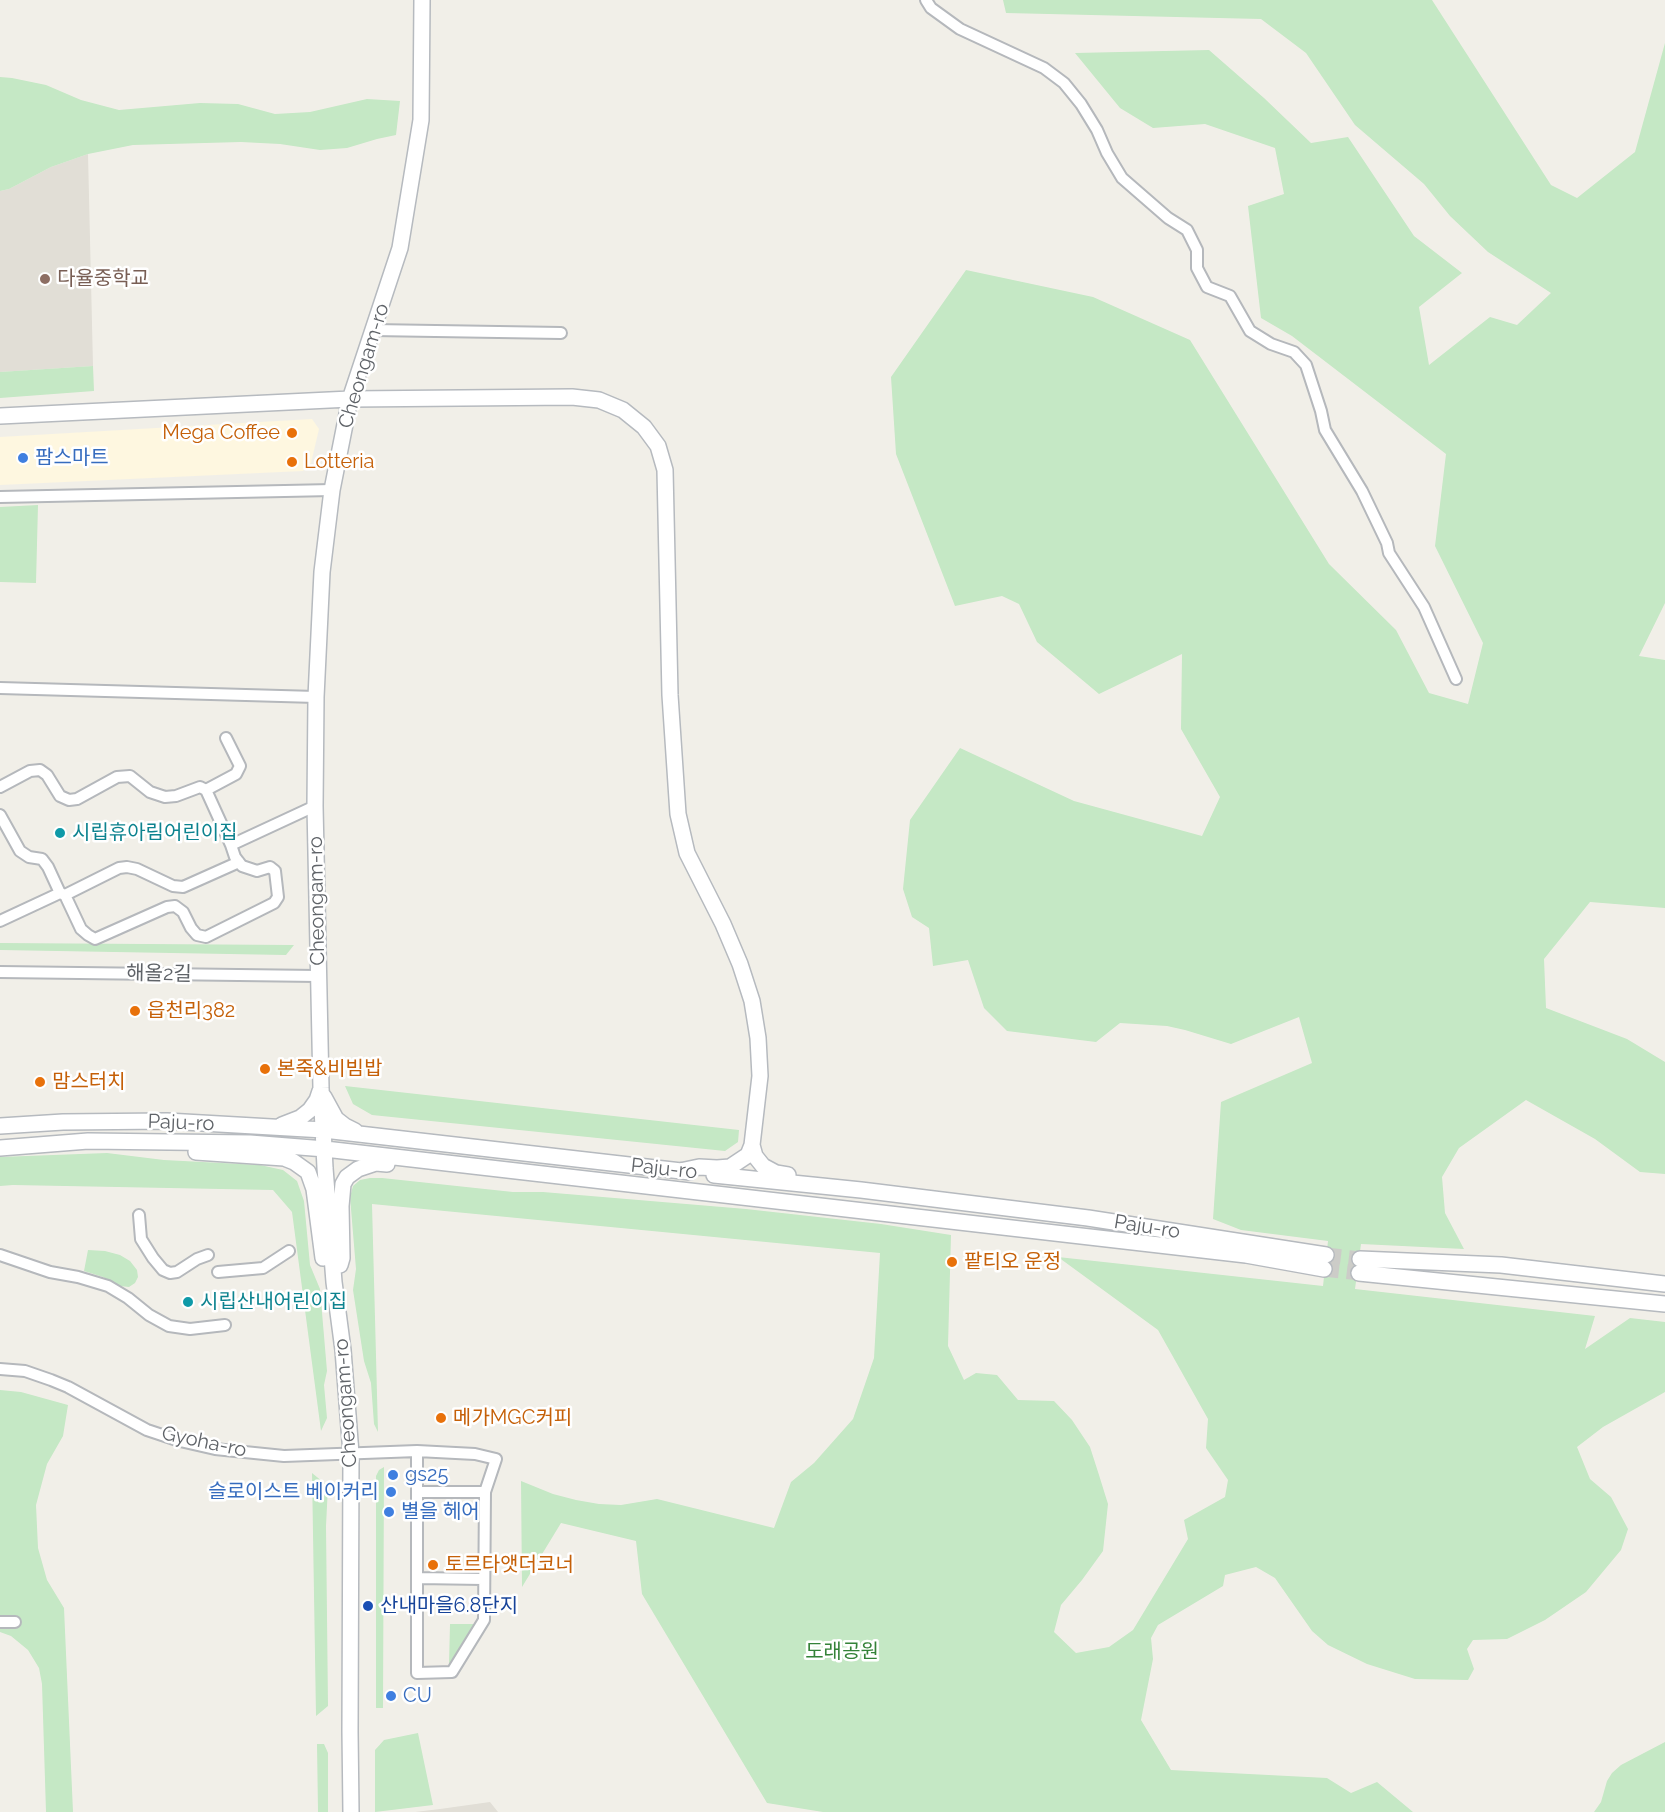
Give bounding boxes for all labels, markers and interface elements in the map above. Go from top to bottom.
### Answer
place label: 다율중학교 [57,267,149,291]
marker: 다율중학교 [38,272,52,286]
street label: Cheongam-ro [334,301,394,431]
place label: Mega Coffee [162,421,280,445]
marker: Mega Coffee [285,426,299,440]
place label: 팜스마트 [35,446,109,470]
place label: Lotteria [304,450,374,474]
marker: 팜스마트 [16,451,30,465]
marker: Lotteria [285,455,299,469]
place label: 시립휴아림어린이집 [72,821,238,845]
marker: 시립휴아림어린이집 [53,826,67,840]
street label: Cheongam-ro [304,836,330,966]
street label: 해올2길 [126,961,192,987]
place label: 읍천리382 [147,999,235,1023]
marker: 읍천리382 [128,1004,142,1018]
place label: 본죽&비빔밥 [277,1057,382,1081]
marker: 본죽&비빔밥 [258,1062,272,1076]
place label: 맘스터치 [52,1070,126,1094]
marker: 맘스터치 [33,1075,47,1089]
street label: Paju-ro [147,1110,215,1136]
street label: Paju-ro [630,1154,698,1184]
street label: Paju-ro [1112,1210,1182,1244]
place label: 팥티오 운정 [964,1250,1061,1274]
marker: 팥티오 운정 [945,1255,959,1269]
place label: 시립산내어린이집 [200,1290,347,1314]
marker: 시립산내어린이집 [181,1295,195,1309]
street label: Cheongam-ro [330,1338,362,1468]
place label: 메가MGC커피 [453,1406,572,1430]
marker: 메가MGC커피 [434,1411,448,1425]
street label: Gyoha-ro [159,1421,249,1463]
place label: gs25 [405,1463,448,1487]
marker: gs25 [386,1468,400,1482]
place label: 슬로이스트 베이커리 [208,1480,379,1504]
marker: 슬로이스트 베이커리 [384,1485,398,1499]
place label: 별을 헤어 [401,1500,480,1524]
marker: 별을 헤어 [382,1505,396,1519]
place label: 토르타앳더코너 [445,1553,574,1577]
marker: 토르타앳더코너 [426,1558,440,1572]
place label: 산내마을6.8단지 [380,1594,518,1618]
marker: 산내마을6.8단지 [361,1599,375,1613]
park label: 도래공원 [805,1640,879,1664]
place label: CU [403,1684,432,1708]
marker: CU [384,1689,398,1703]

